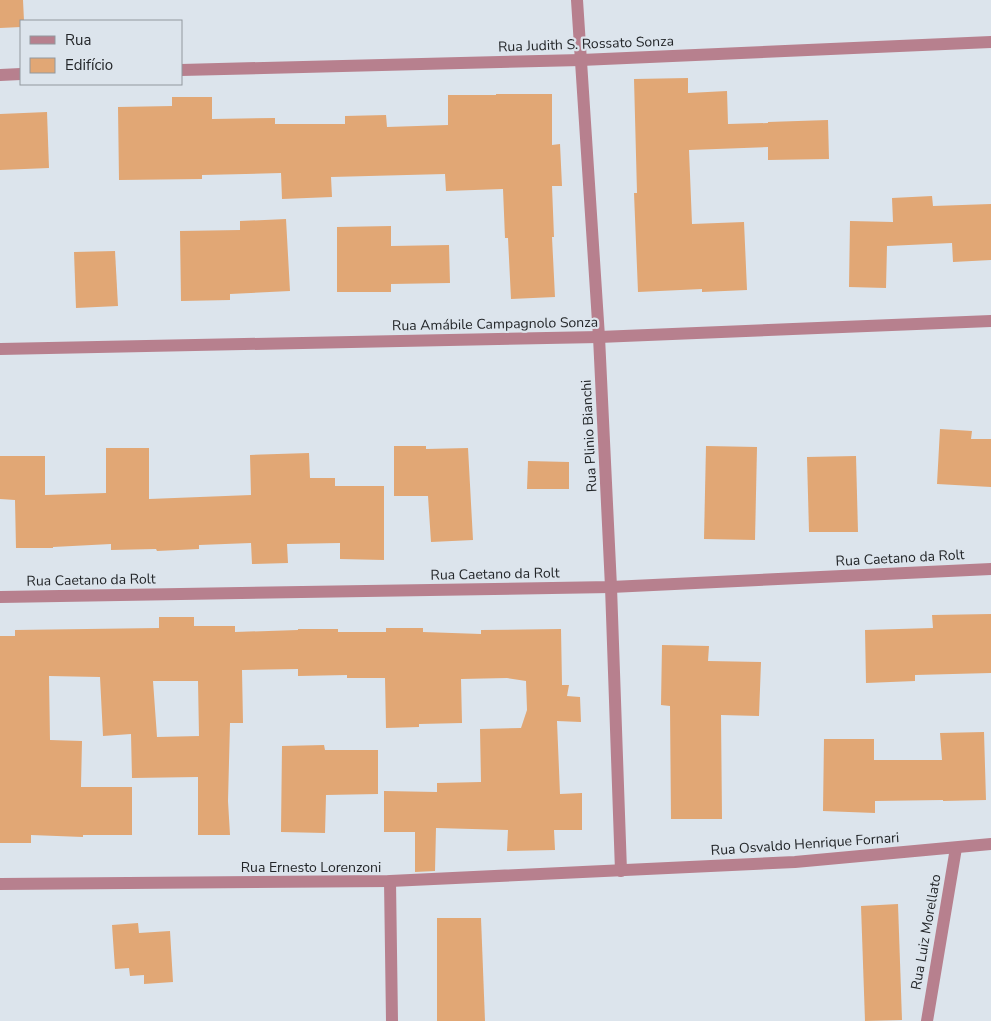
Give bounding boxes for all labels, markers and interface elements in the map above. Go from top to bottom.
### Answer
legend [20,20,182,85]
text: Rua [65,30,91,50]
street label: Rua Judith S. Rossato Sonza [498,31,674,57]
text: Edifício [65,55,113,75]
street label: Rua Amábile Campagnolo Sonza [392,313,598,335]
street label: Rua Plinio Bianchi [577,379,601,493]
street label: Rua Caetano da Rolt [835,545,965,571]
street label: Rua Caetano da Rolt [430,563,560,585]
street label: Rua Caetano da Rolt [26,569,156,591]
street label: Rua Osvaldo Henrique Fornari [710,828,900,860]
street label: Rua Ernesto Lorenzoni [241,858,381,877]
street label: Rua Luiz Morellato [906,872,946,991]

